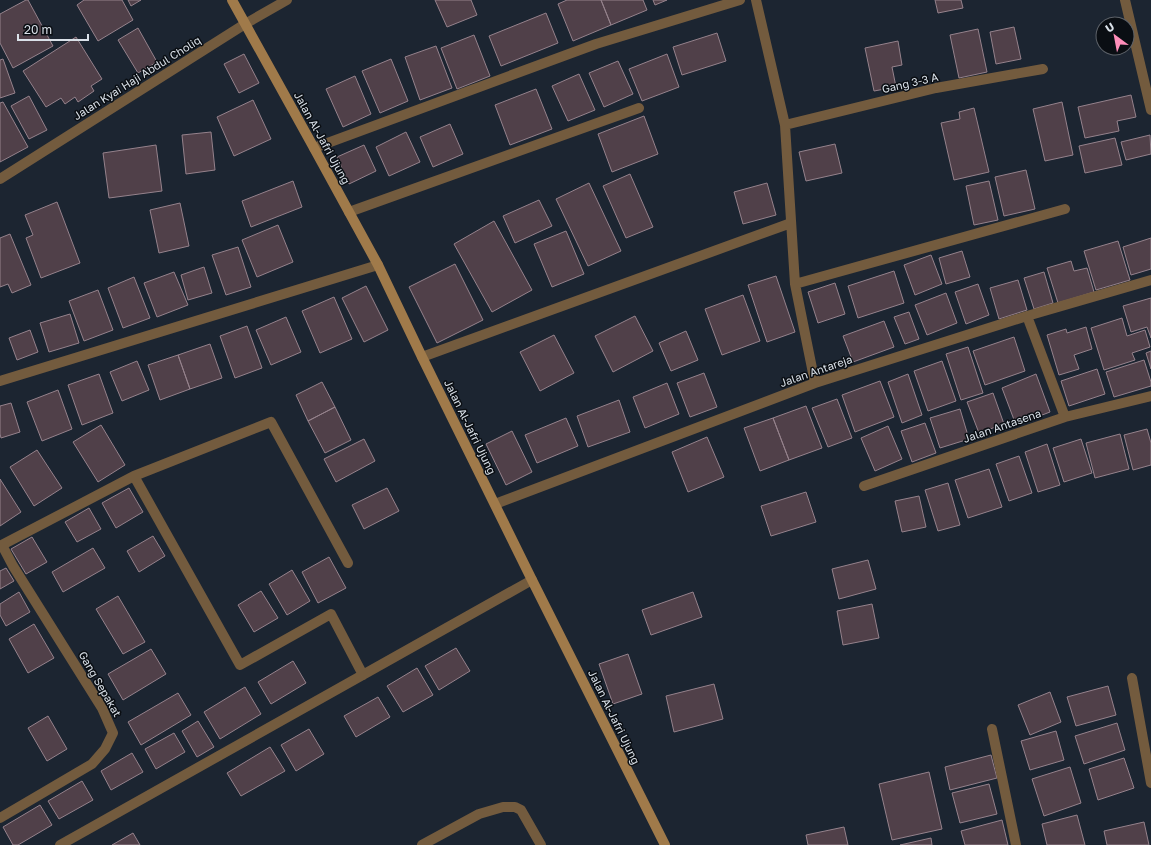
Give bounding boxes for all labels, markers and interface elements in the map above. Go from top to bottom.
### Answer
scale bar [18,16,88,42]
north arrow [1095,16,1135,56]
text: U [1103,19,1116,35]
text: 20 m [24,22,52,37]
street label: Jalan Kyai Haji Abdul Choliq [71,33,203,122]
street label: Gang 3-3 A [880,70,940,95]
street label: Jalan Al-Jafri Ujung [292,89,353,186]
street label: Jalan Antareja [778,352,854,389]
street label: Jalan Al-Jafri Ujung [442,377,499,476]
street label: Jalan Antasena [961,406,1042,445]
street label: Gang Sepakat [76,649,124,719]
street label: Jalan Al-Jafri Ujung [586,667,643,766]

